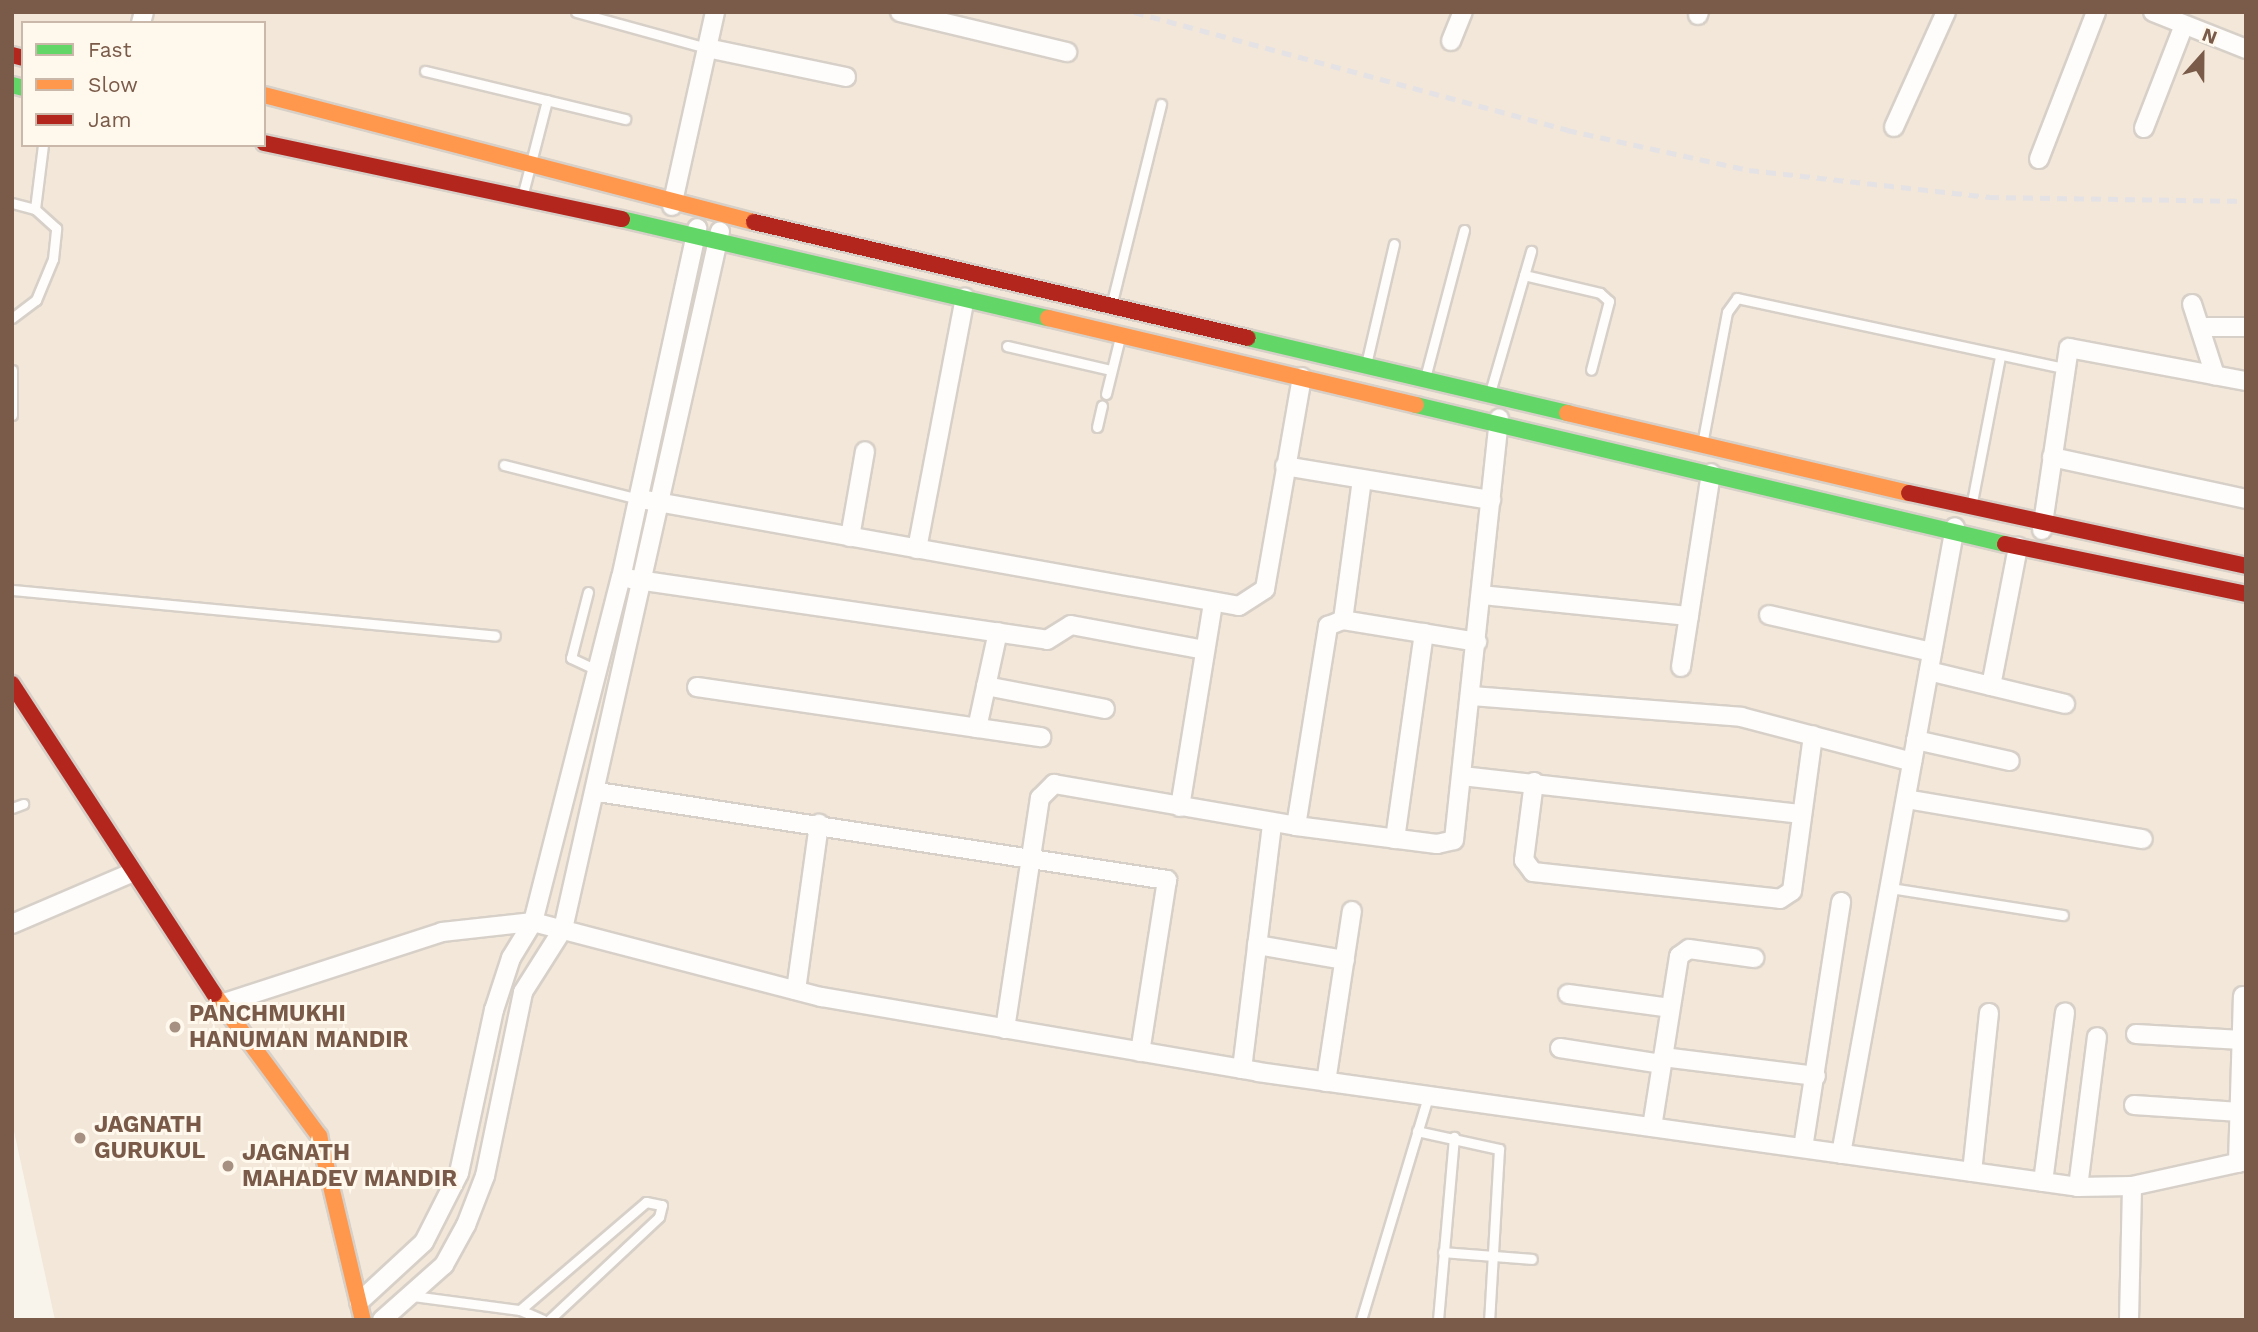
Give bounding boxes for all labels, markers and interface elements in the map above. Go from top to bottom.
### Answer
legend [21,21,266,147]
north arrow [2167,21,2237,91]
text: N [2199,23,2220,49]
text: Fast [88,37,132,62]
text: Slow [88,72,138,97]
text: Jam [88,107,131,132]
place label: PANCHMUKHI HANUMAN MANDIR [189,1000,408,1054]
marker: PANCHMUKHI HANUMAN MANDIR [167,1019,183,1035]
place label: JAGNATH GURUKUL [94,1111,205,1165]
marker: JAGNATH GURUKUL [72,1130,88,1146]
place label: JAGNATH MAHADEV MANDIR [242,1139,458,1193]
marker: JAGNATH MAHADEV MANDIR [220,1158,236,1174]

